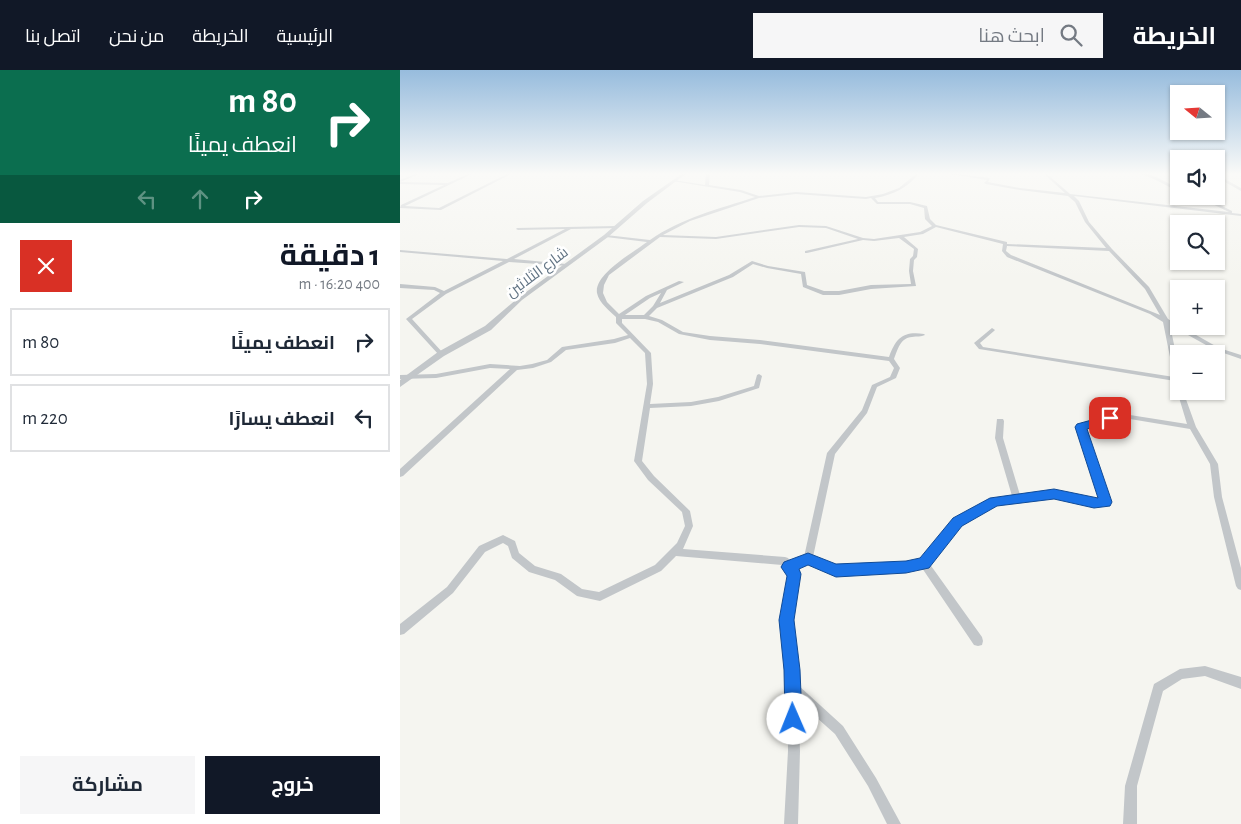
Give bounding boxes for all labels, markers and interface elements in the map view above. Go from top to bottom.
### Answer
search box [753,13,1103,58]
icon: search [1057,21,1085,49]
text: الخريطة [1133,25,1216,49]
text: ابحث هنا [978,27,1045,46]
text: اتصل بنا [25,28,81,46]
text: من نحن [109,28,164,46]
text: الخريطة [192,28,249,46]
text: الرئيسية [277,28,333,46]
text: 80 m [228,84,297,119]
north arrow [1170,85,1225,140]
map controls [1170,85,1225,400]
icon: right [315,90,380,155]
text: انعطف يمينًا [188,134,297,156]
button: sound [1170,150,1225,205]
icon: left [133,185,161,213]
icon: ahead [186,185,214,213]
icon: right [239,185,267,213]
button: search [1170,215,1225,270]
button: close [20,240,72,292]
text: 1 دقيقة [280,241,380,271]
street label: شارع الثلاثين [503,244,573,303]
text: 400 m · 16:20 [299,276,380,292]
button: + [1170,280,1225,335]
icon: right [350,328,378,356]
text: 80 m [22,333,59,352]
text: انعطف يمينًا [231,334,335,353]
button: − [1170,345,1225,400]
pin [1089,397,1131,439]
icon: left [350,404,378,432]
icon: arrive [1096,404,1124,432]
text: 220 m [22,409,68,428]
text: انعطف يسارًا [229,410,335,429]
position arrow [766,692,818,744]
button: مشاركة [20,756,195,814]
button: خروج [205,756,380,814]

